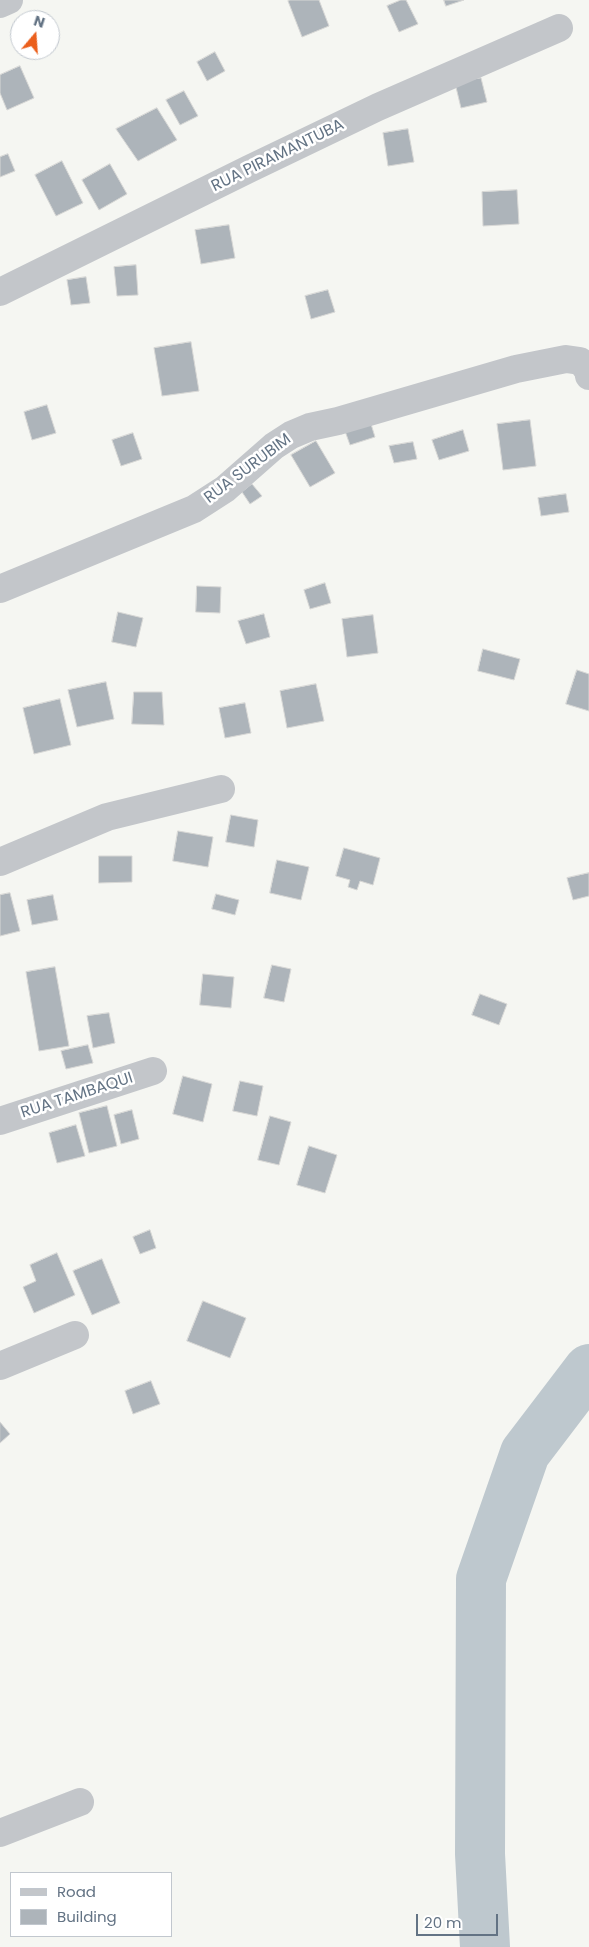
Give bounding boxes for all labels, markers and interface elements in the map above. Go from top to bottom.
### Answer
north arrow [10,10,60,60]
text: N [31,11,47,33]
street label: RUA PIRAMANTUBA [209,116,347,196]
street label: RUA SURUBIM [201,430,295,508]
street label: RUA TAMBAQUI [19,1069,135,1123]
legend [10,1872,172,1937]
text: Road [57,1881,96,1902]
scale bar [419,1904,502,1936]
text: Building [57,1906,117,1927]
text: 20 m [424,1912,462,1933]

